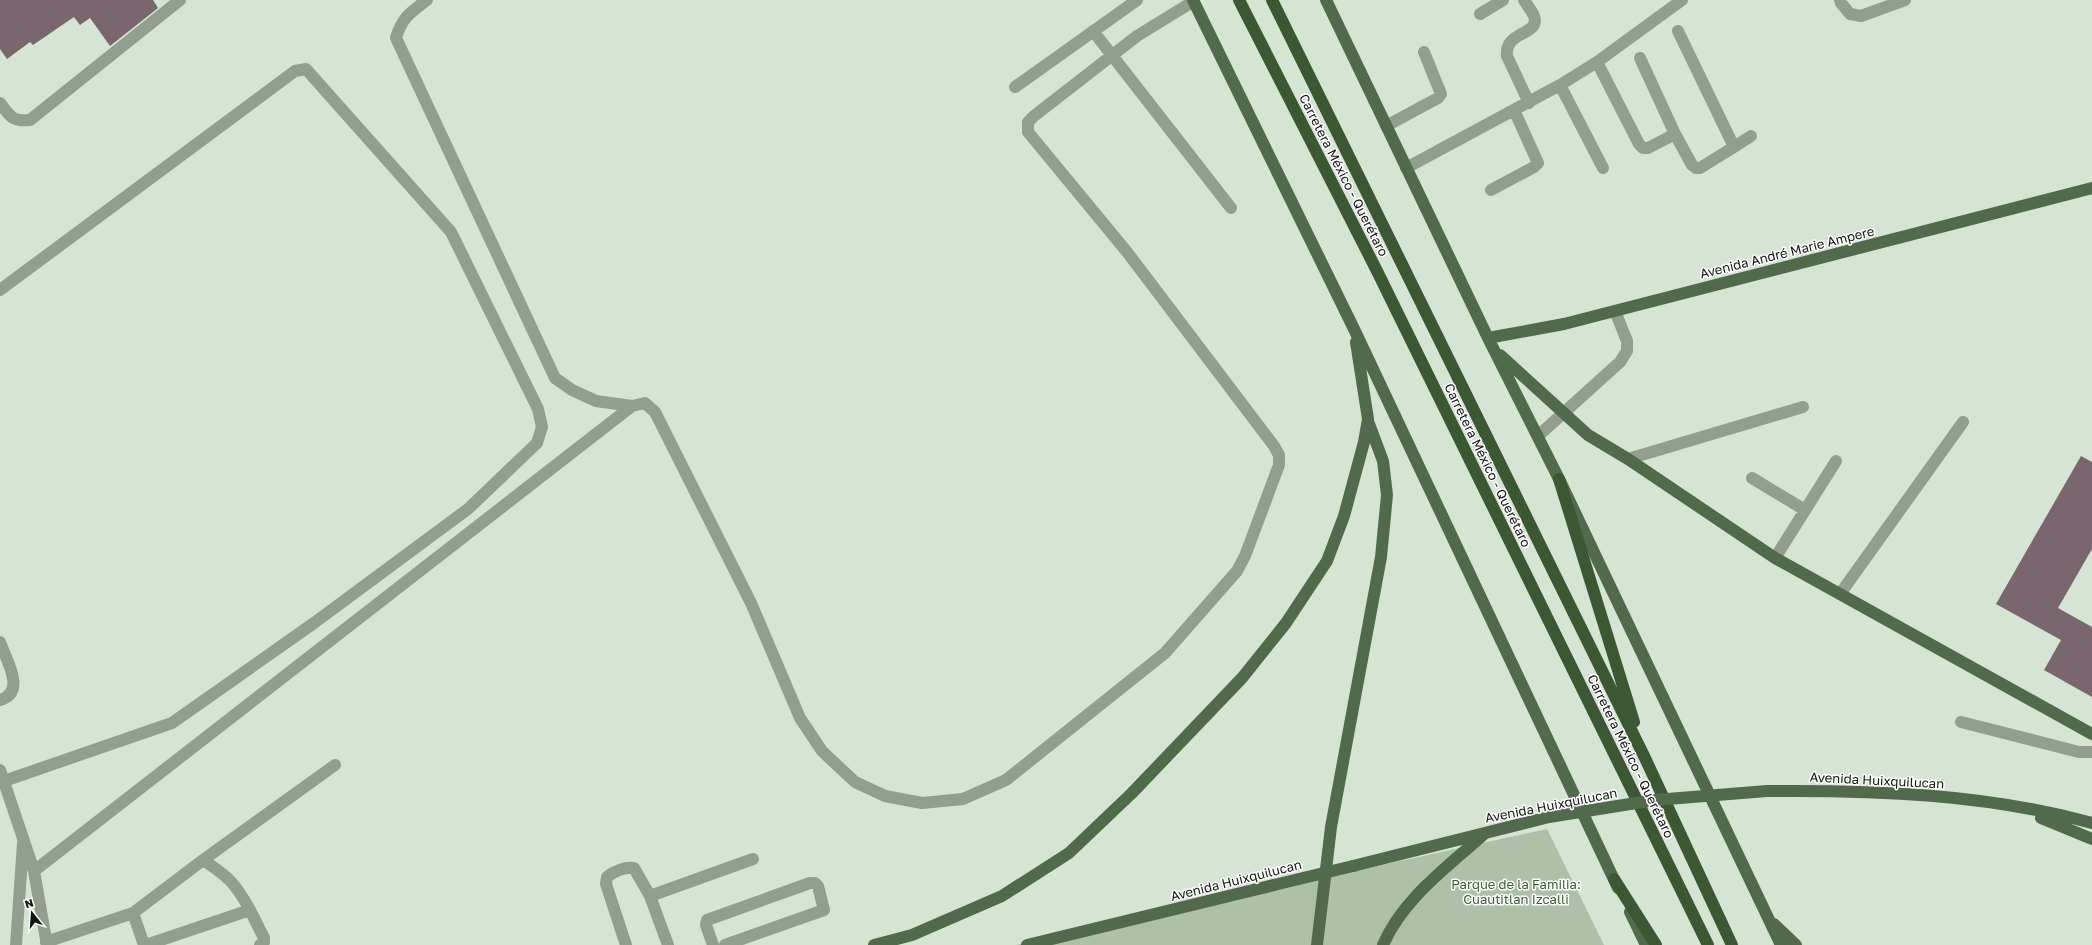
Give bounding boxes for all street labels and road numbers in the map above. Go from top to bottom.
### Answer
street label: Carretera México - Querétaro [1296,91,1392,259]
street label: Avenida André Marie Ampere [1698,223,1876,281]
street label: Carretera México - Querétaro [1441,380,1535,550]
street label: Carretera México - Querétaro [1584,671,1678,841]
street label: Avenida Huixquilucan [1809,768,1945,792]
street label: Avenida Huixquilucan [1483,784,1619,826]
street label: Avenida Huixquilucan [1169,856,1303,904]

